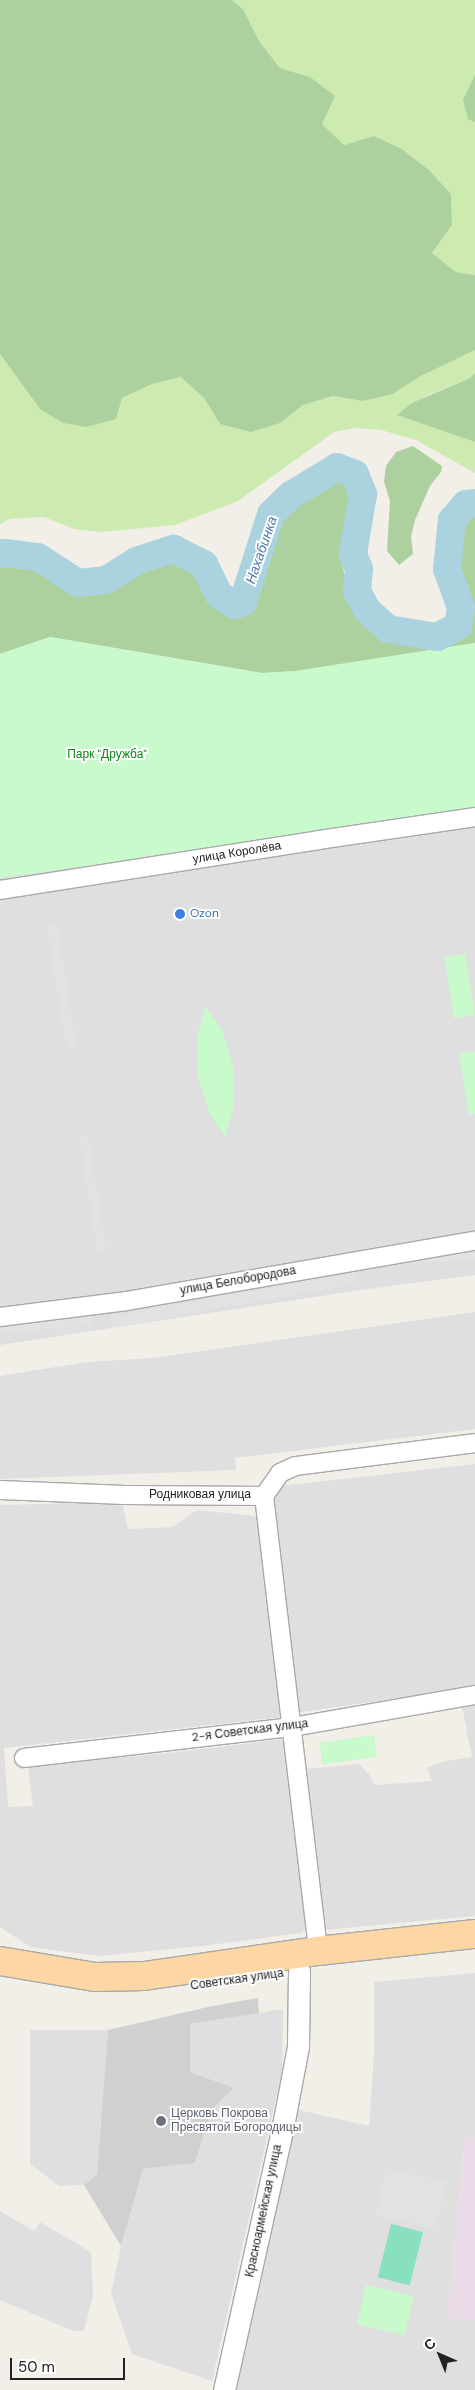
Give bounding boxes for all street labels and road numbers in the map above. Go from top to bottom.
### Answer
street label: улица Королёва [192,839,282,867]
street label: улица Белобородова [179,1264,297,1298]
street label: Родниковая улица [149,1488,251,1502]
street label: 2-я Советская улица [191,1717,309,1745]
street label: Советская улица [189,1966,285,1994]
street label: Красноармейская улица [243,2143,285,2279]

